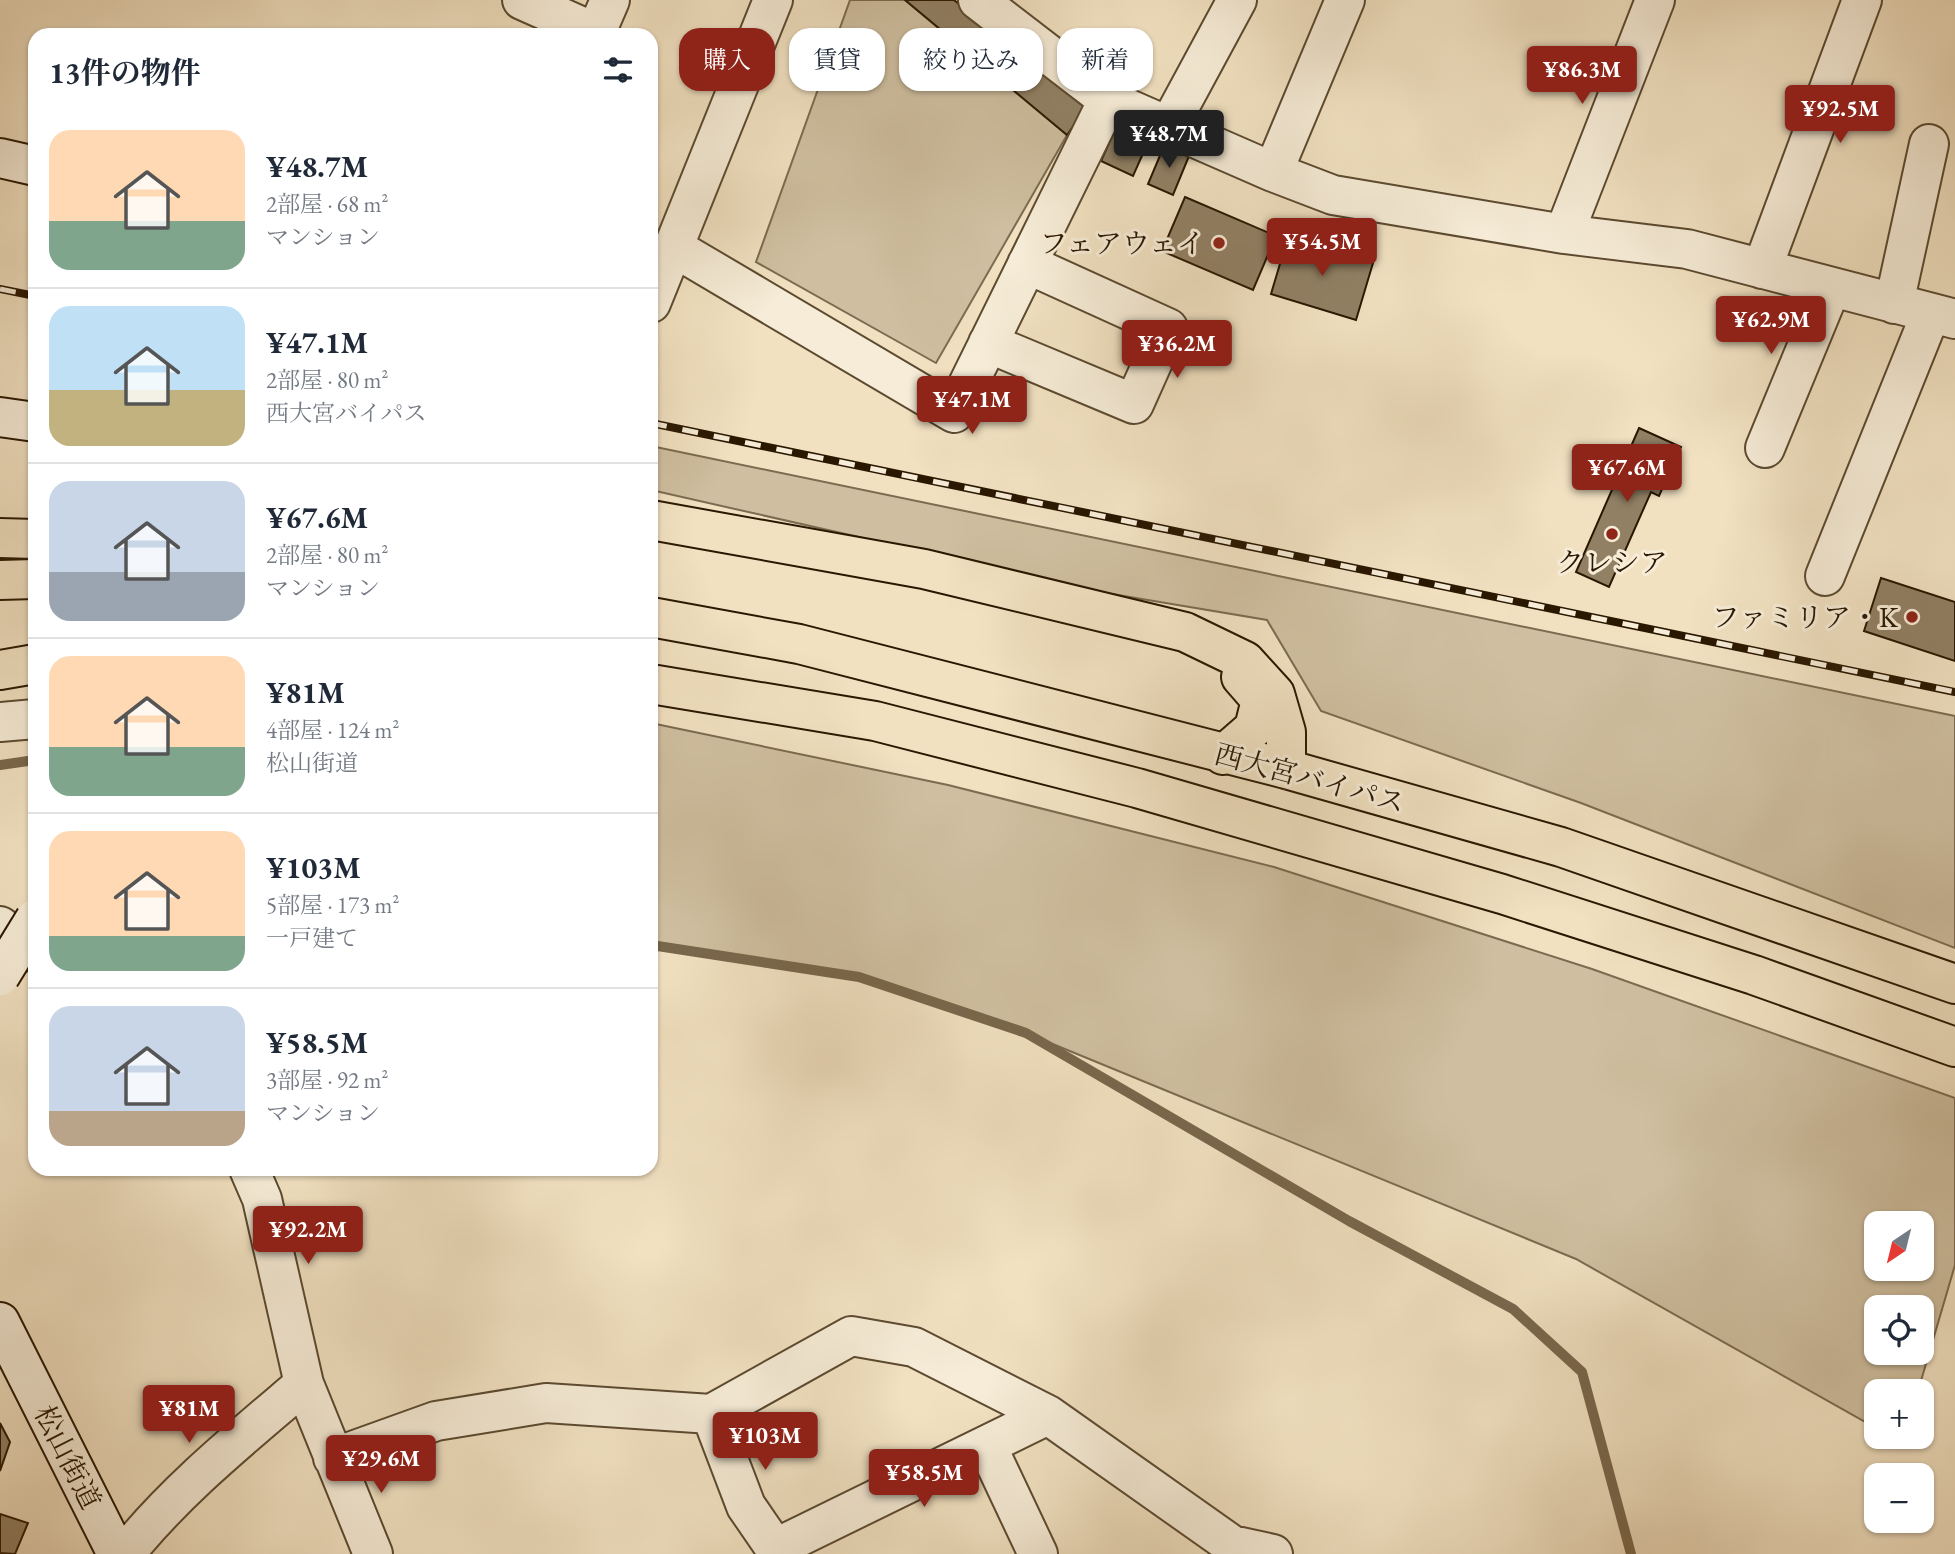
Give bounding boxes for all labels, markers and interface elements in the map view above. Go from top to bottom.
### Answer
chip: 購入 [679,28,775,91]
chip: 賃貸 [789,28,885,91]
chip: 絞り込み [899,28,1043,91]
chip: 新着 [1057,28,1153,91]
pin: ¥86.3M [1525,46,1639,106]
icon: filters [599,51,637,89]
text: 13件の物件 [49,53,201,92]
text: ¥86.3M [1543,54,1621,84]
pin: ¥92.5M [1783,86,1897,145]
text: ¥92.5M [1801,93,1879,123]
pin: ¥48.7M [1112,110,1226,170]
text: ¥48.7M [1130,118,1208,148]
text: ¥48.7M [266,147,368,186]
icon: home [105,158,189,242]
text: 2部屋 · 68 m² [266,189,388,219]
pin: ¥54.5M [1265,218,1379,278]
text: マンション [266,222,380,252]
place label: フェアウェイ [1040,225,1205,261]
text: ¥54.5M [1283,226,1361,256]
marker: フェアウェイ [1211,235,1227,251]
pin: ¥62.9M [1714,296,1828,356]
text: ¥62.9M [1732,304,1810,334]
pin: ¥36.2M [1120,320,1234,380]
text: ¥47.1M [266,323,368,362]
text: ¥36.2M [1138,328,1216,358]
icon: home [105,334,189,418]
text: 2部屋 · 80 m² [266,365,388,395]
pin: ¥47.1M [915,376,1029,436]
text: ¥47.1M [933,384,1011,414]
text: 西大宮バイパス [266,398,427,428]
pin: ¥67.6M [1570,444,1684,504]
text: ¥67.6M [1588,452,1666,482]
text: ¥67.6M [266,498,368,537]
icon: home [105,509,189,593]
marker: クレシア [1604,526,1620,542]
text: 2部屋 · 80 m² [266,540,388,570]
place label: クレシア [1556,544,1668,580]
text: マンション [266,573,380,603]
place label: ファミリア・K [1711,599,1899,635]
marker: ファミリア・K [1904,609,1920,625]
text: ¥81M [266,673,345,712]
icon: home [105,684,189,768]
text: 4部屋 · 124 m² [266,715,399,745]
street label: 西大宮バイパス [1211,735,1409,821]
text: 松山街道 [266,748,358,778]
text: ¥103M [266,848,361,887]
icon: home [105,859,189,943]
text: 5部屋 · 173 m² [266,890,399,920]
text: 一戸建て [266,923,358,953]
text: ¥58.5M [266,1023,368,1062]
icon: home [105,1034,189,1118]
text: 3部屋 · 92 m² [266,1065,388,1095]
text: マンション [266,1098,380,1128]
pin: ¥92.2M [251,1206,365,1266]
north arrow [1864,1211,1934,1281]
map controls [1864,1211,1934,1533]
text: ¥92.2M [269,1214,347,1244]
button: locate [1864,1295,1934,1365]
button: + [1864,1379,1934,1449]
pin: ¥81M [148,1386,230,1445]
text: ¥81M [159,1393,219,1423]
street label: 松山街道 [27,1399,109,1515]
pin: ¥103M [716,1412,814,1472]
text: ¥103M [729,1420,801,1450]
pin: ¥29.6M [324,1436,438,1495]
text: ¥29.6M [342,1443,420,1473]
pin: ¥58.5M [867,1450,981,1509]
text: ¥58.5M [885,1457,963,1487]
button: − [1864,1463,1934,1533]

